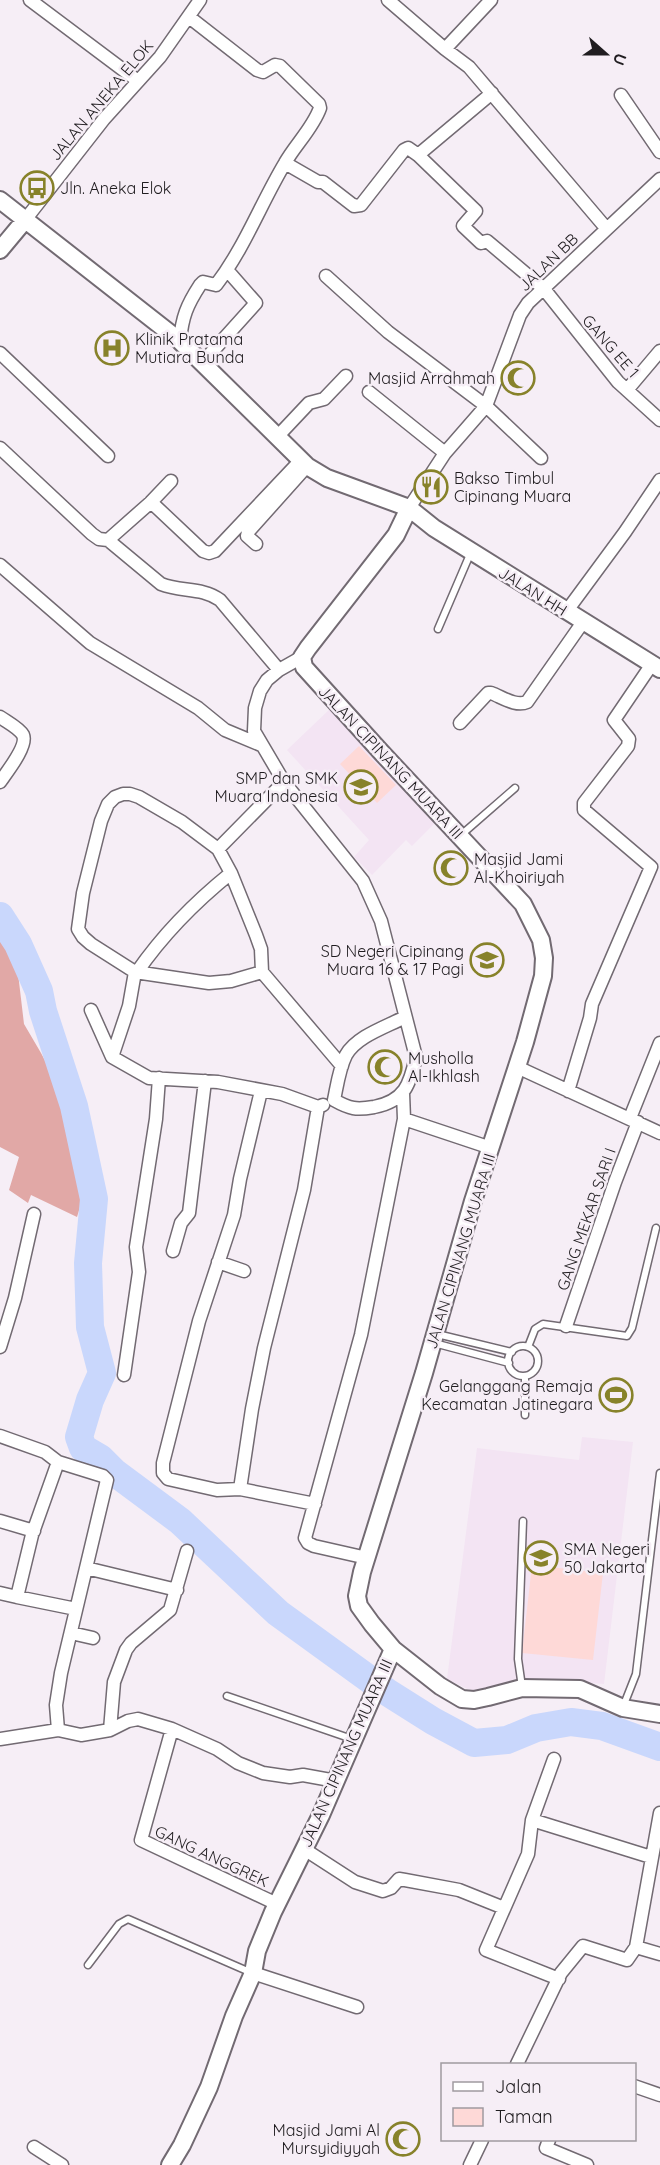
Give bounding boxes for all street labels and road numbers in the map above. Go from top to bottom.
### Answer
street label: JALAN ANEKA ELOK [45,35,157,164]
street label: JALAN BB [514,229,582,295]
street label: GANG EE 1 [578,310,644,382]
street label: JALAN HH [495,562,571,620]
street label: JALAN CIPINANG MUARA III [314,681,468,843]
street label: GANG MEKAR SARI I [552,1145,620,1293]
street label: JALAN CIPINANG MUARA III [421,1151,499,1351]
street label: JALAN CIPINANG MUARA III [295,1656,397,1850]
street label: GANG ANGGREK [152,1821,272,1891]

